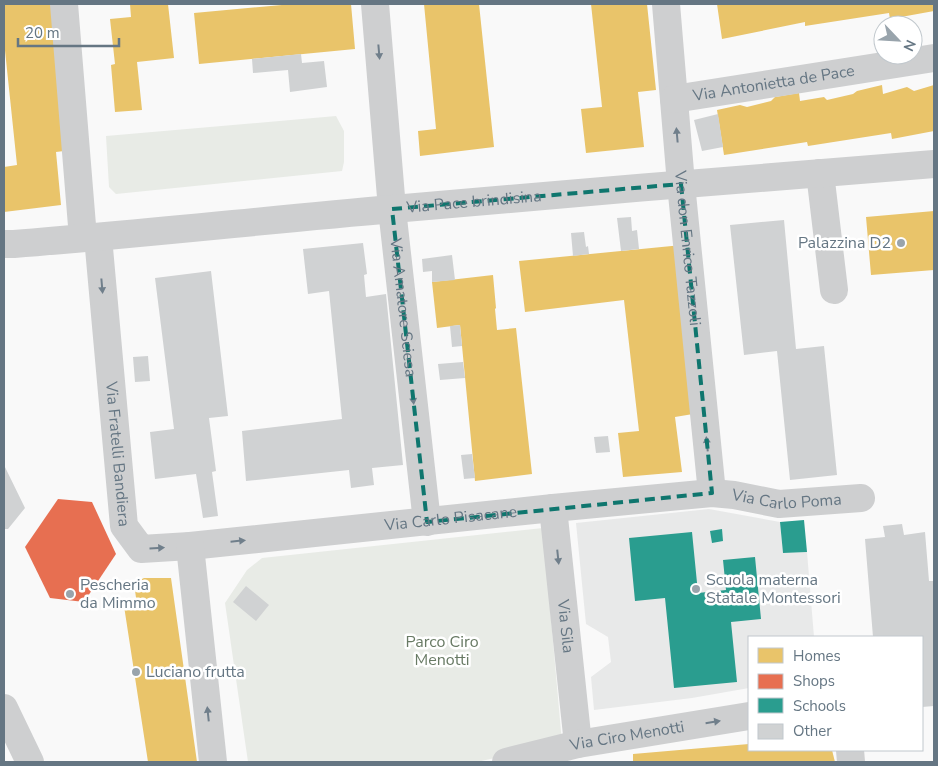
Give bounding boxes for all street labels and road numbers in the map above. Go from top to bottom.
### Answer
street label: Via Antonietta de Pace [690,60,856,107]
street label: Via don Enrico Tazzoli [669,169,706,327]
street label: Via Pace brindisina [405,185,542,219]
street label: Via Amatore Sciesa [384,236,422,378]
street label: Via Fratelli Bandiera [100,380,135,528]
street label: Via Carlo Poma [729,484,842,515]
street label: Via Carlo Pisacane [382,501,518,537]
street label: Via Sila [552,597,579,654]
street label: Via Ciro Menotti [567,716,686,757]

